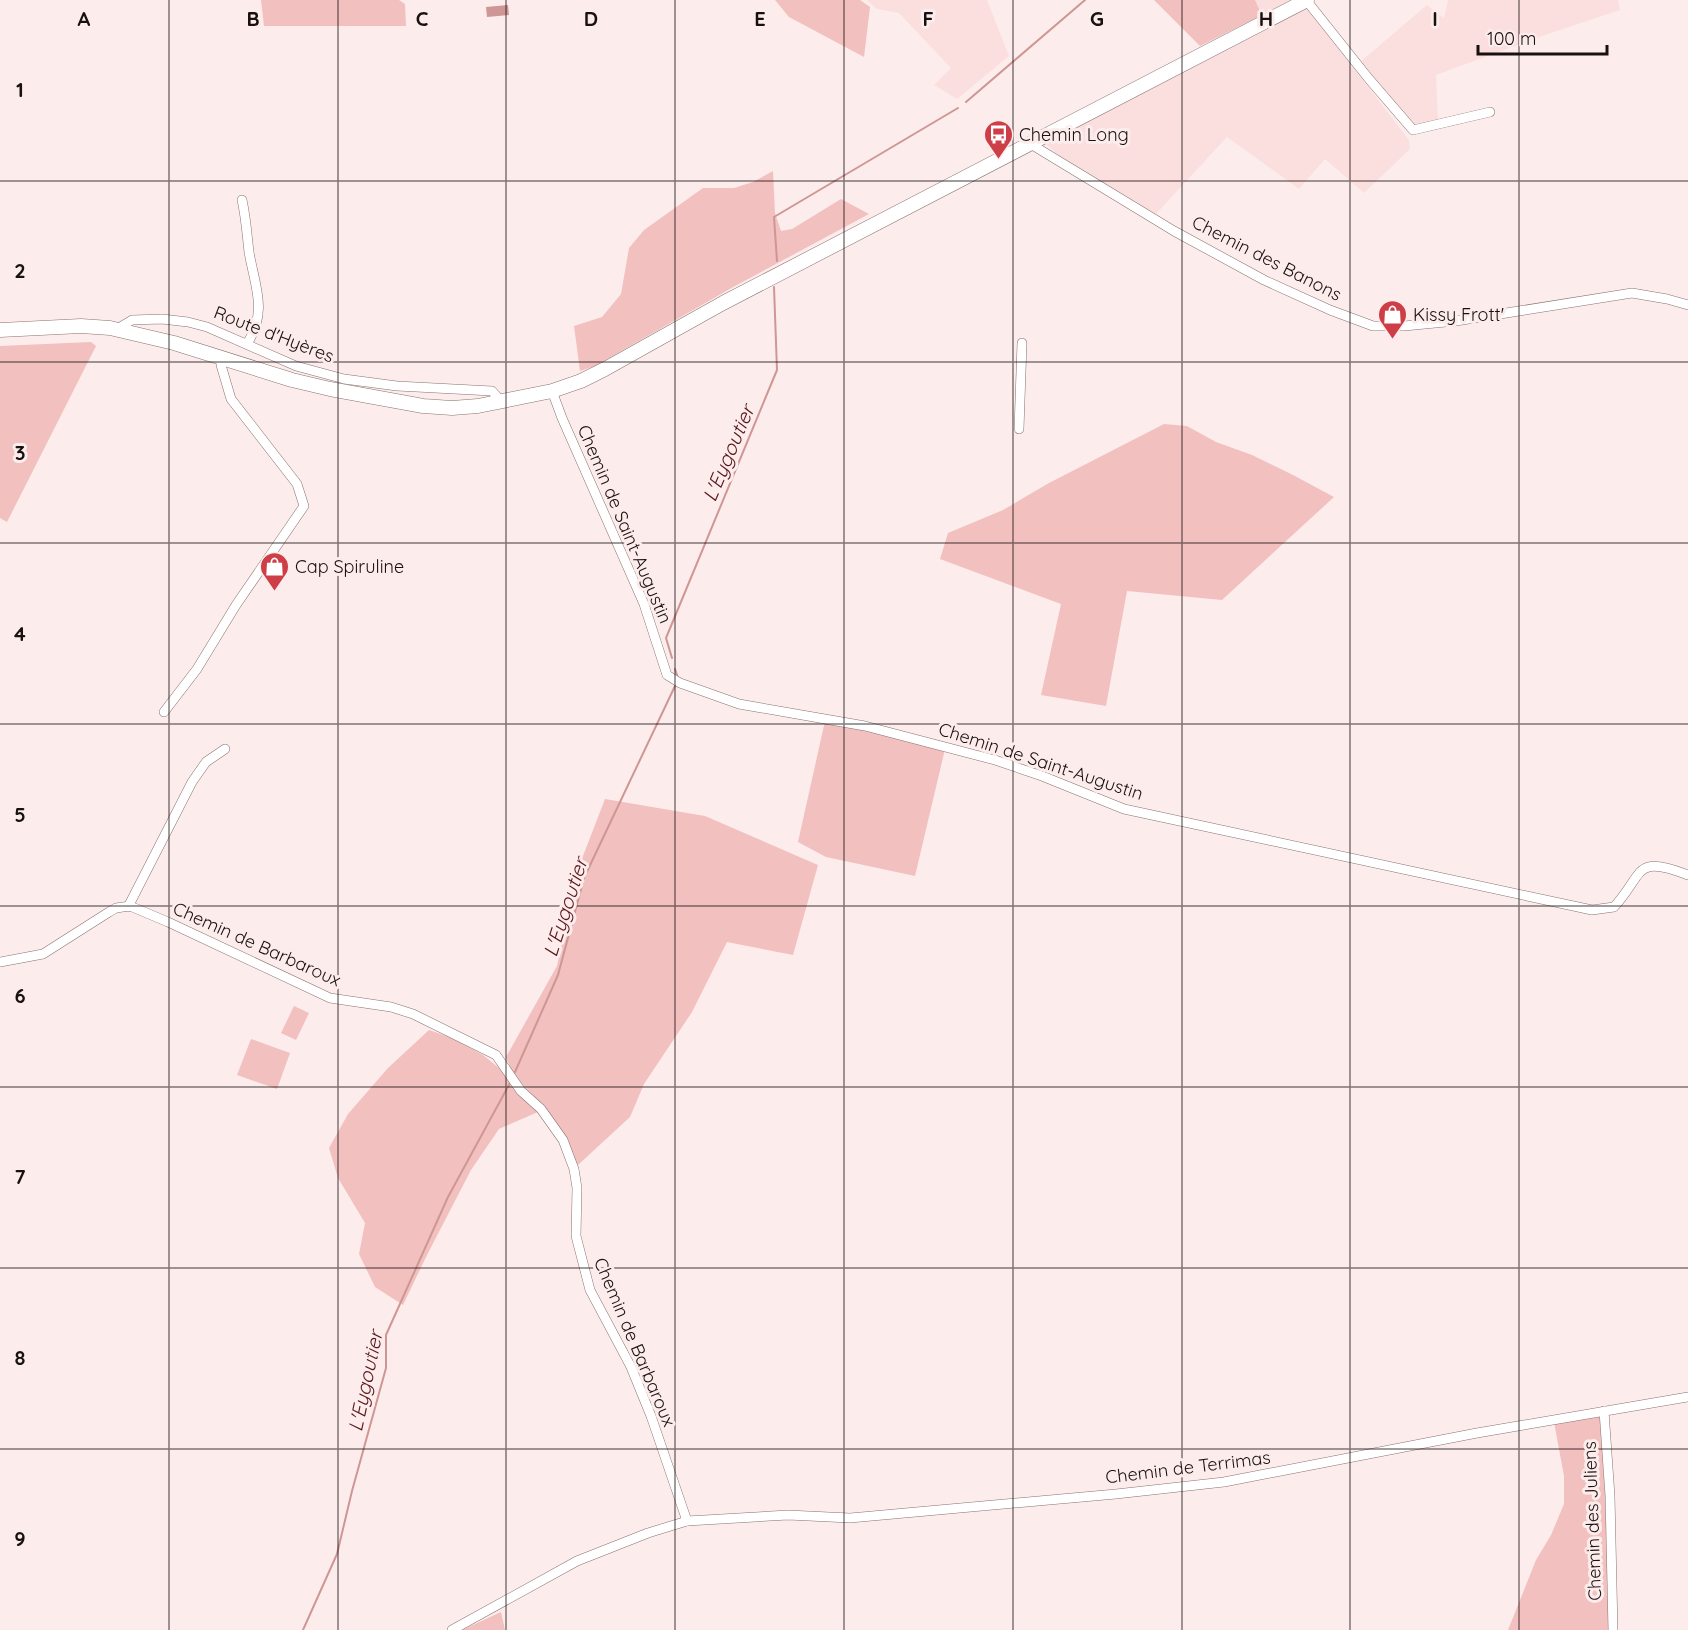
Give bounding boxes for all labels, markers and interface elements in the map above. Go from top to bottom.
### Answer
text: A [78,6,91,31]
text: B [246,6,260,31]
text: C [416,6,429,31]
text: D [584,6,598,31]
text: E [754,6,766,31]
text: F [922,6,934,31]
text: G [1090,6,1104,31]
text: H [1259,6,1273,31]
text: I [1432,6,1438,31]
scale bar [1478,18,1607,56]
text: 100 m [1487,27,1536,50]
text: 1 [16,77,24,102]
bus stop icon: Chemin Long [982,118,1014,160]
place label: Chemin Long [1019,123,1129,146]
street label: Chemin des Banons [1188,210,1346,306]
text: 2 [14,258,26,283]
shop icon: Kissy Frott' [1376,298,1408,340]
street label: Route d'Hyères [211,301,337,367]
place label: Kissy Frott' [1413,303,1504,326]
water label: L'Eygoutier [697,399,760,505]
street label: Chemin de Saint-Augustin [573,421,677,627]
text: 3 [15,440,25,465]
shop icon: Cap Spiruline [258,550,290,592]
place label: Cap Spiruline [295,555,404,578]
text: 4 [14,621,26,646]
street label: Chemin de Saint-Augustin [936,717,1146,805]
text: 5 [14,802,26,827]
water label: L'Eygoutier [537,852,593,960]
street label: Chemin de Barbaroux [169,897,345,992]
text: 6 [14,983,26,1008]
text: 7 [15,1164,26,1189]
street label: Chemin de Barbaroux [589,1254,681,1430]
water label: L'Eygoutier [342,1326,388,1434]
text: 8 [15,1345,26,1370]
street label: Chemin des Juliens [1578,1441,1606,1601]
street label: Chemin de Terrimas [1104,1445,1272,1489]
text: 9 [14,1526,26,1551]

